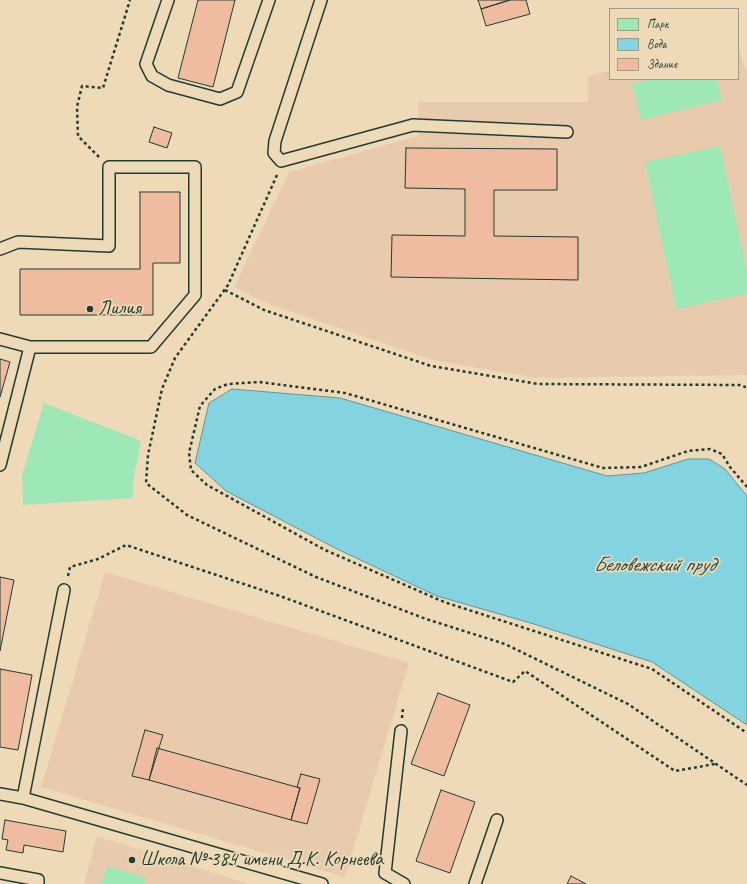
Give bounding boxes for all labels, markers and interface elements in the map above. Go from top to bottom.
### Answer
legend [609,8,739,80]
text: Парк [647,16,668,32]
text: Вода [647,36,666,52]
text: Здание [647,56,677,72]
place label: Лилия [98,297,141,321]
marker: Лилия [85,304,95,314]
water label: Беловежский пруд [593,552,715,578]
place label: Школа № 384 имени Д.К. Корнеева [140,848,383,872]
marker: Школа № 384 имени Д.К. Корнеева [127,855,137,865]

